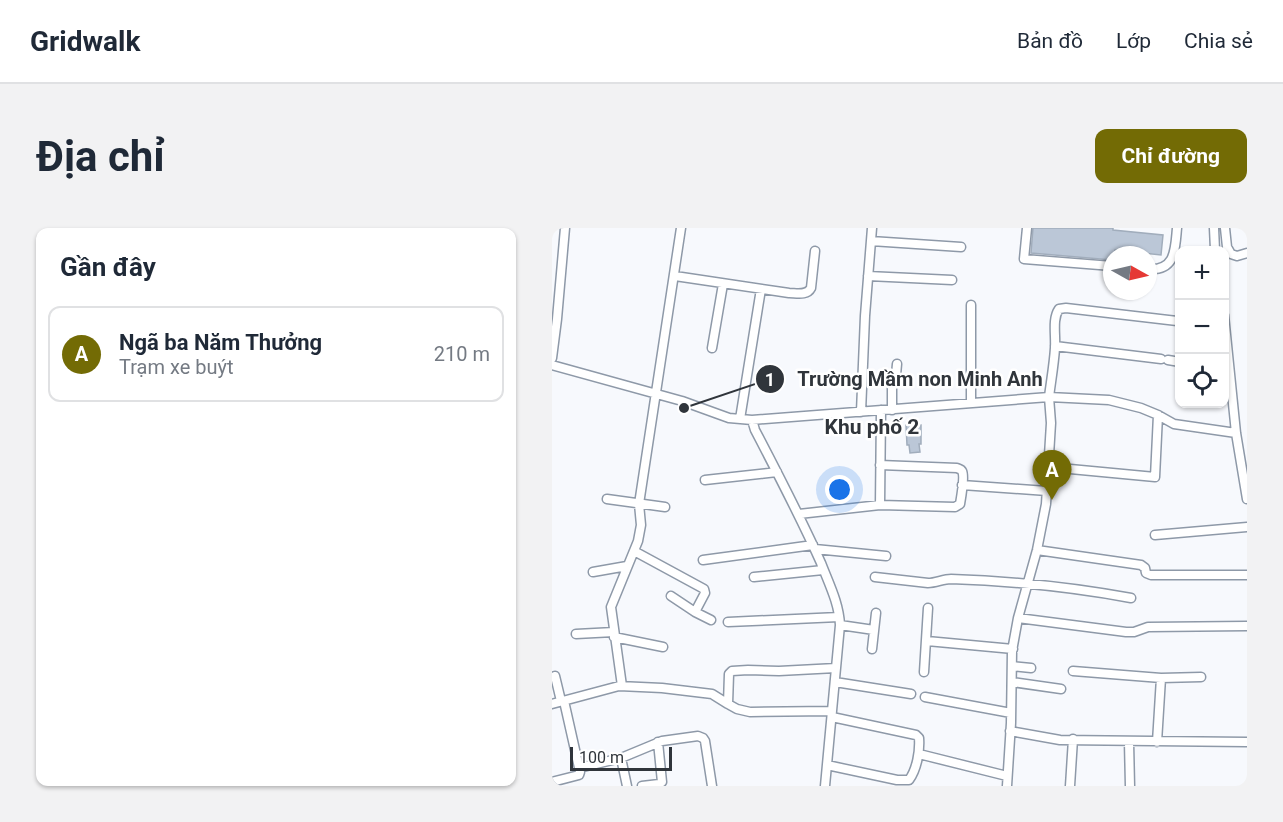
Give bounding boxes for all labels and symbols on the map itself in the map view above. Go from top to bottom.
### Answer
north arrow [1103,246,1157,300]
callout: Trường Mầm non Minh Anh [755,360,1054,398]
text: Trường Mầm non Minh Anh [797,367,1043,391]
text: 1 [765,369,775,390]
district label: Khu phố 2 [825,415,919,439]
pin: A [1032,450,1072,500]
your location [825,475,854,504]
scale bar [570,744,672,772]

